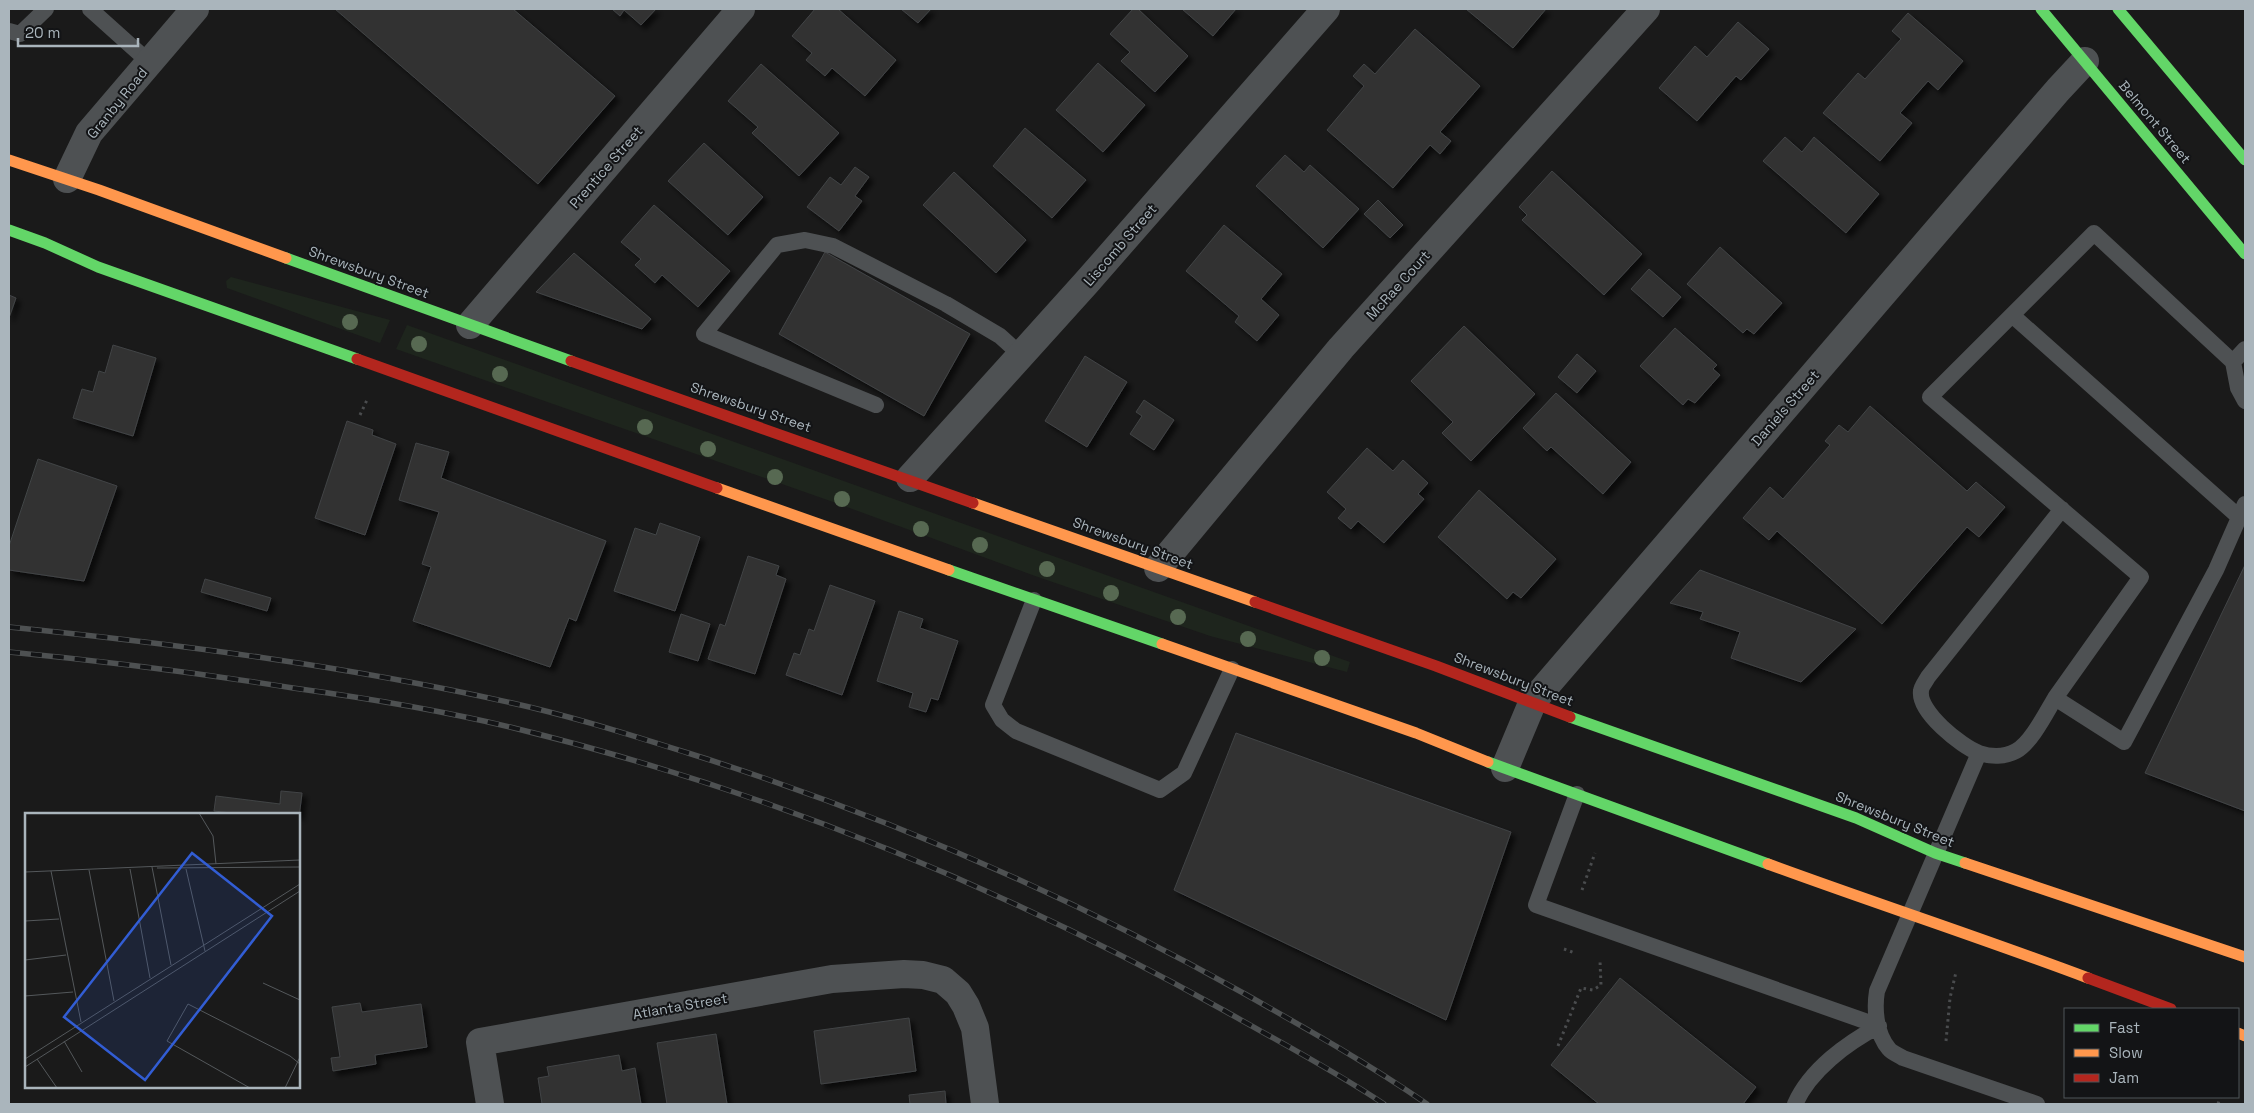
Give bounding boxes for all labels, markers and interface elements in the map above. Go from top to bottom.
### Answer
scale bar [18,15,138,47]
text: 20 m [25,23,60,42]
street label: Granby Road [83,64,151,142]
street label: Belmont Street [2115,77,2195,167]
street label: Prentice Street [565,122,647,212]
street label: Liscomb Street [1079,200,1161,290]
street label: Shrewsbury Street [306,242,432,302]
street label: McRae Court [1362,247,1434,323]
street label: Daniels Street [1747,366,1823,450]
street label: Shrewsbury Street [688,378,814,436]
street label: Shrewsbury Street [1070,513,1196,573]
street label: Shrewsbury Street [1452,648,1576,710]
street label: Shrewsbury Street [1833,787,1957,851]
inset map [25,813,300,1088]
street label: Atlanta Street [631,989,729,1023]
legend [2064,1008,2239,1098]
text: Fast [2109,1018,2140,1037]
text: Slow [2109,1043,2143,1062]
text: Jam [2109,1068,2139,1087]

